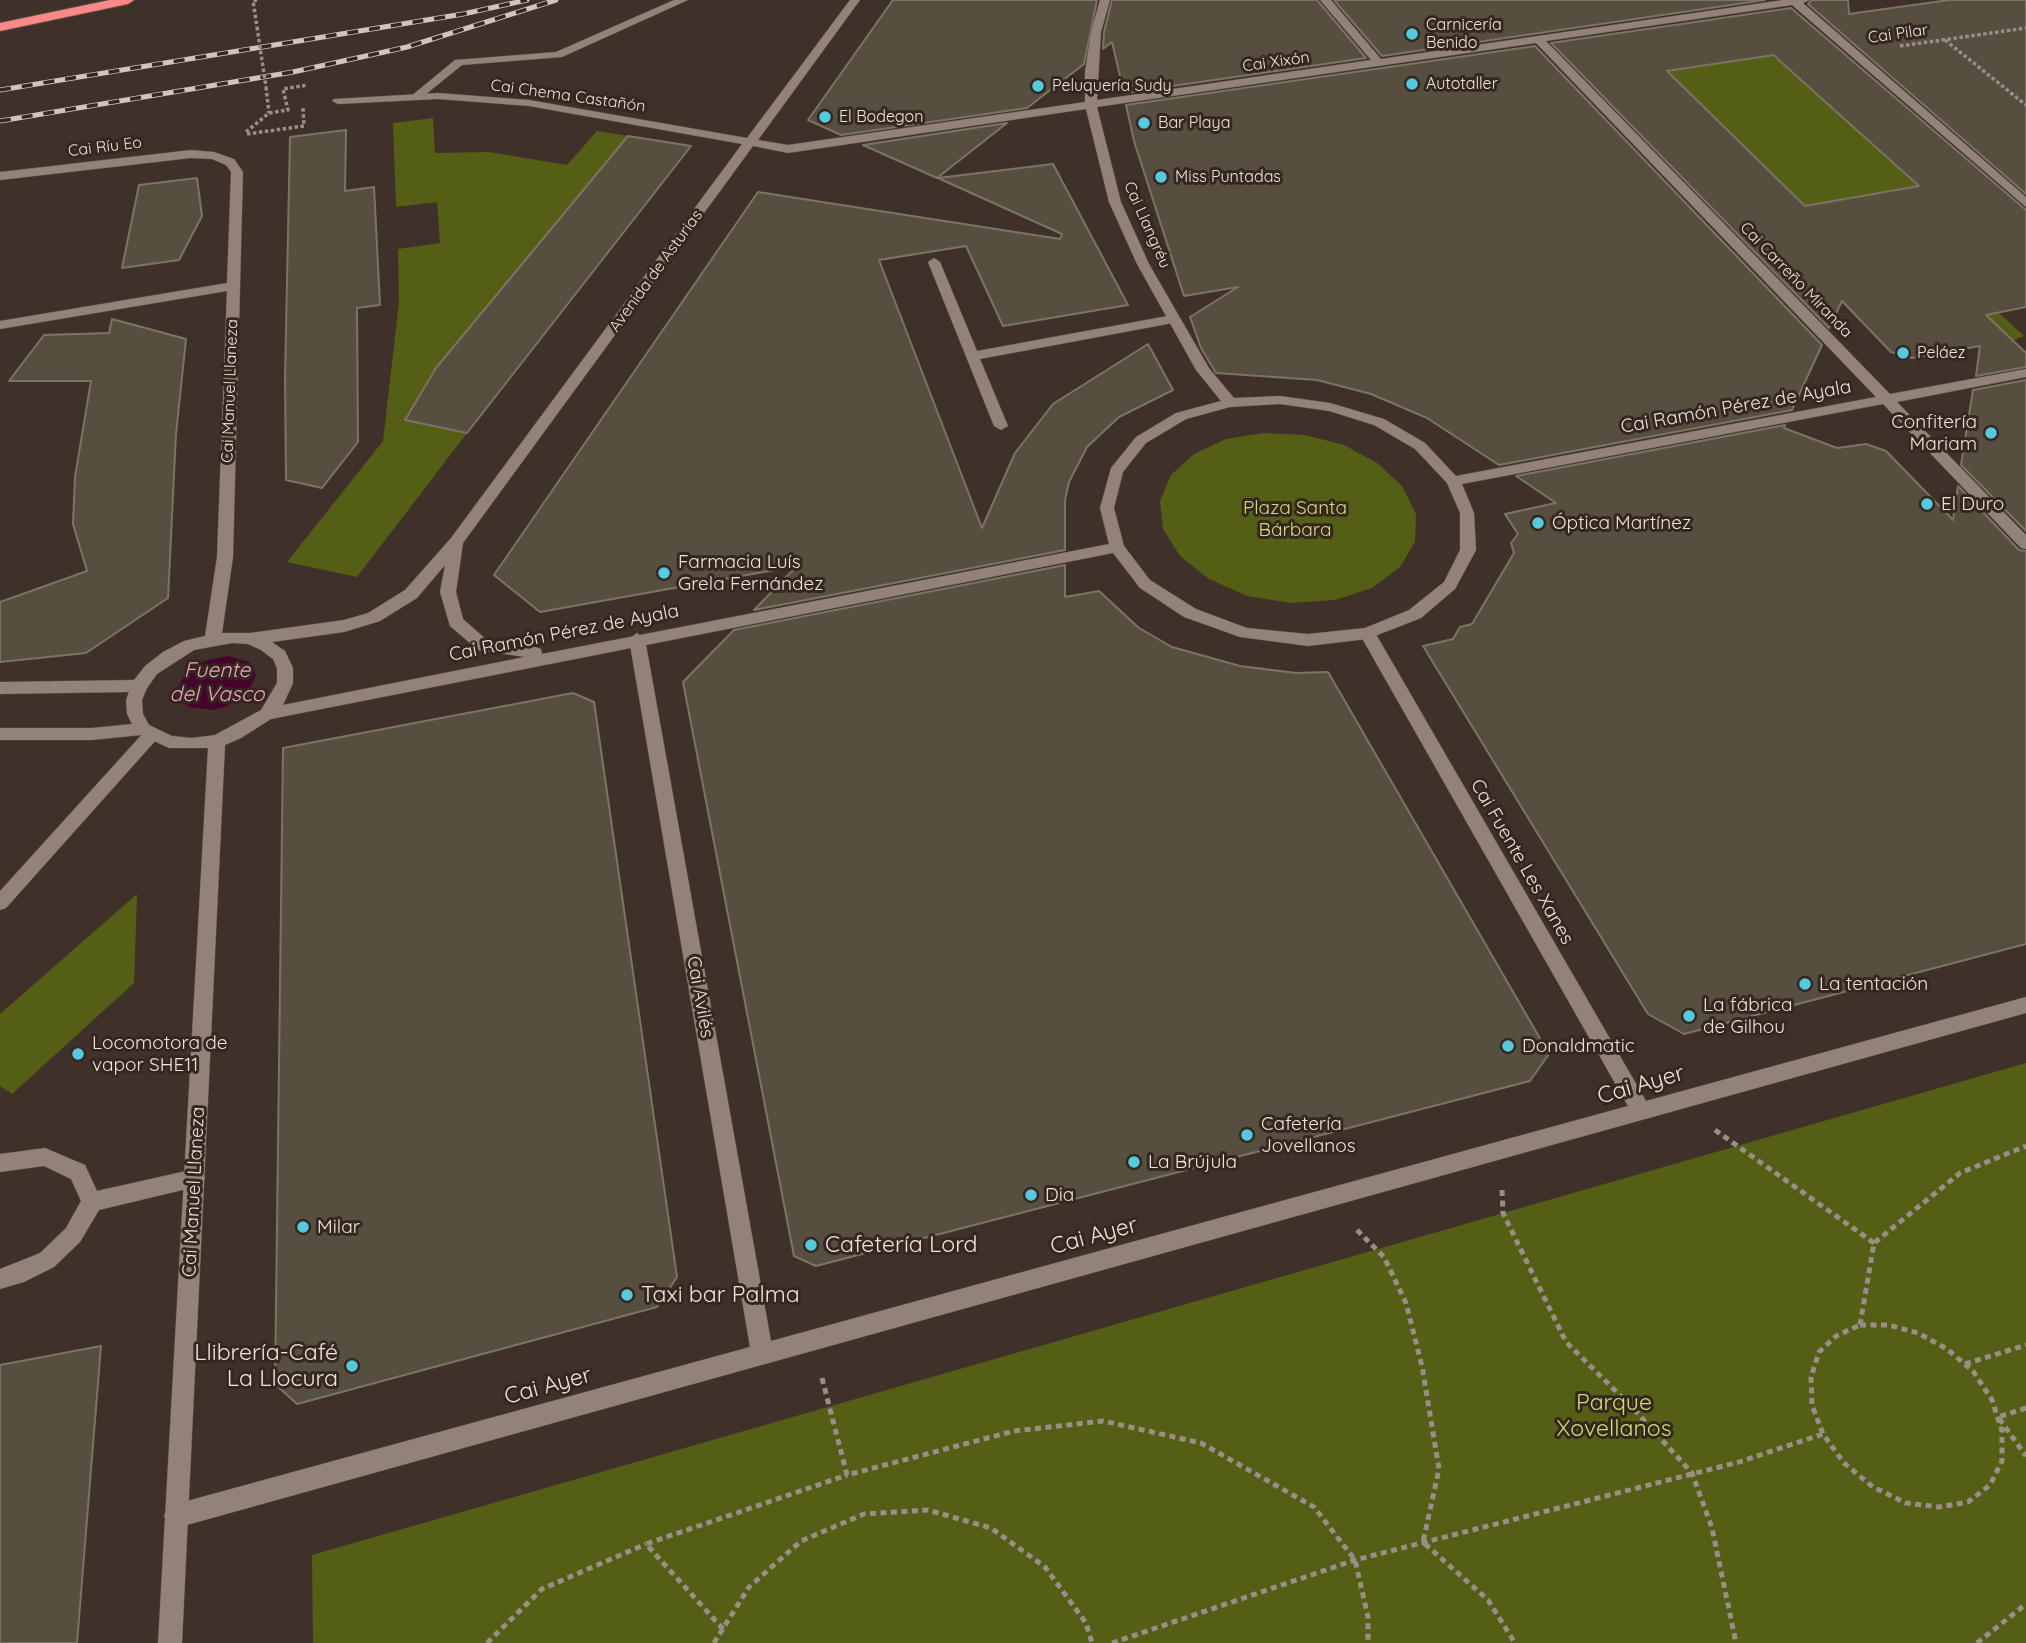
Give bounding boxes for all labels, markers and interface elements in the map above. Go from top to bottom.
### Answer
place label: Carnicería Benido [1426,15,1502,53]
street label: Cai Pilar [1867,20,1929,48]
marker: Carnicería Benido [1404,26,1420,42]
street label: Cai Xixón [1241,48,1311,76]
place label: Autotaller [1426,74,1498,94]
street label: Cai Chema Castañón [489,76,647,116]
place label: Peluquería Sudy [1052,76,1171,96]
marker: Autotaller [1404,76,1420,92]
marker: Peluquería Sudy [1030,78,1046,94]
place label: El Bodegon [839,107,923,127]
marker: El Bodegon [817,109,833,125]
place label: Bar Playa [1158,113,1230,133]
marker: Bar Playa [1136,115,1152,131]
street label: Cai Ríu Eo [67,133,143,161]
place label: Miss Puntadas [1175,167,1281,187]
marker: Miss Puntadas [1153,169,1169,185]
street label: Cai Llangréu [1119,179,1175,271]
street label: Avenida de Asturias [605,206,707,336]
street label: Cai Carreño Miranda [1736,218,1856,342]
street label: Cai Manuel Llaneza [218,319,242,463]
place label: Peláez [1917,343,1965,363]
marker: Peláez [1895,345,1911,361]
street label: Cai Ramón Pérez de Ayala [1619,375,1853,439]
place label: Confitería Mariam [1891,411,1977,455]
marker: Confitería Mariam [1983,425,1999,441]
place label: El Duro [1941,493,2004,515]
marker: El Duro [1919,496,1935,512]
park label: Plaza Santa Bárbara [1243,497,1347,541]
place label: Óptica Martínez [1552,512,1691,534]
marker: Óptica Martínez [1530,515,1546,531]
place label: Farmacia Luís Grela Fernández [678,551,823,595]
marker: Farmacia Luís Grela Fernández [656,565,672,581]
street label: Cai Ramón Pérez de Ayala [447,600,681,666]
water label: Fuente del Vasco [170,658,264,708]
street label: Cai Fuente Les Xanes [1465,775,1579,949]
street label: Cai Avilés [682,954,718,1040]
place label: La tentación [1819,973,1928,995]
marker: La tentación [1797,976,1813,992]
place label: La fábrica de Gilhou [1703,994,1792,1038]
marker: La fábrica de Gilhou [1681,1008,1697,1024]
place label: Locomotora de vapor SHE11 [92,1032,228,1076]
place label: Donaldmatic [1522,1035,1635,1057]
marker: Donaldmatic [1500,1038,1516,1054]
marker: Locomotora de vapor SHE11 [70,1046,86,1062]
street label: Cai Ayer [1594,1059,1688,1111]
street label: Cai Manuel Llaneza [178,1106,210,1278]
place label: Cafetería Jovellanos [1261,1113,1356,1157]
marker: Cafetería Jovellanos [1239,1127,1255,1143]
place label: La Brújula [1148,1151,1237,1173]
marker: La Brújula [1126,1154,1142,1170]
place label: Dia [1045,1184,1074,1206]
marker: Dia [1023,1187,1039,1203]
street label: Cai Ayer [1047,1211,1141,1261]
place label: Milar [317,1216,360,1238]
marker: Milar [295,1219,311,1235]
place label: Cafetería Lord [825,1231,977,1259]
marker: Cafetería Lord [803,1237,819,1253]
place label: Taxi bar Palma [641,1281,800,1309]
marker: Taxi bar Palma [619,1287,635,1303]
place label: Llibrería-Café La Llocura [194,1339,338,1393]
marker: Llibrería-Café La Llocura [344,1358,360,1374]
street label: Cai Ayer [501,1361,595,1411]
park label: Parque Xovellanos [1557,1389,1671,1443]

